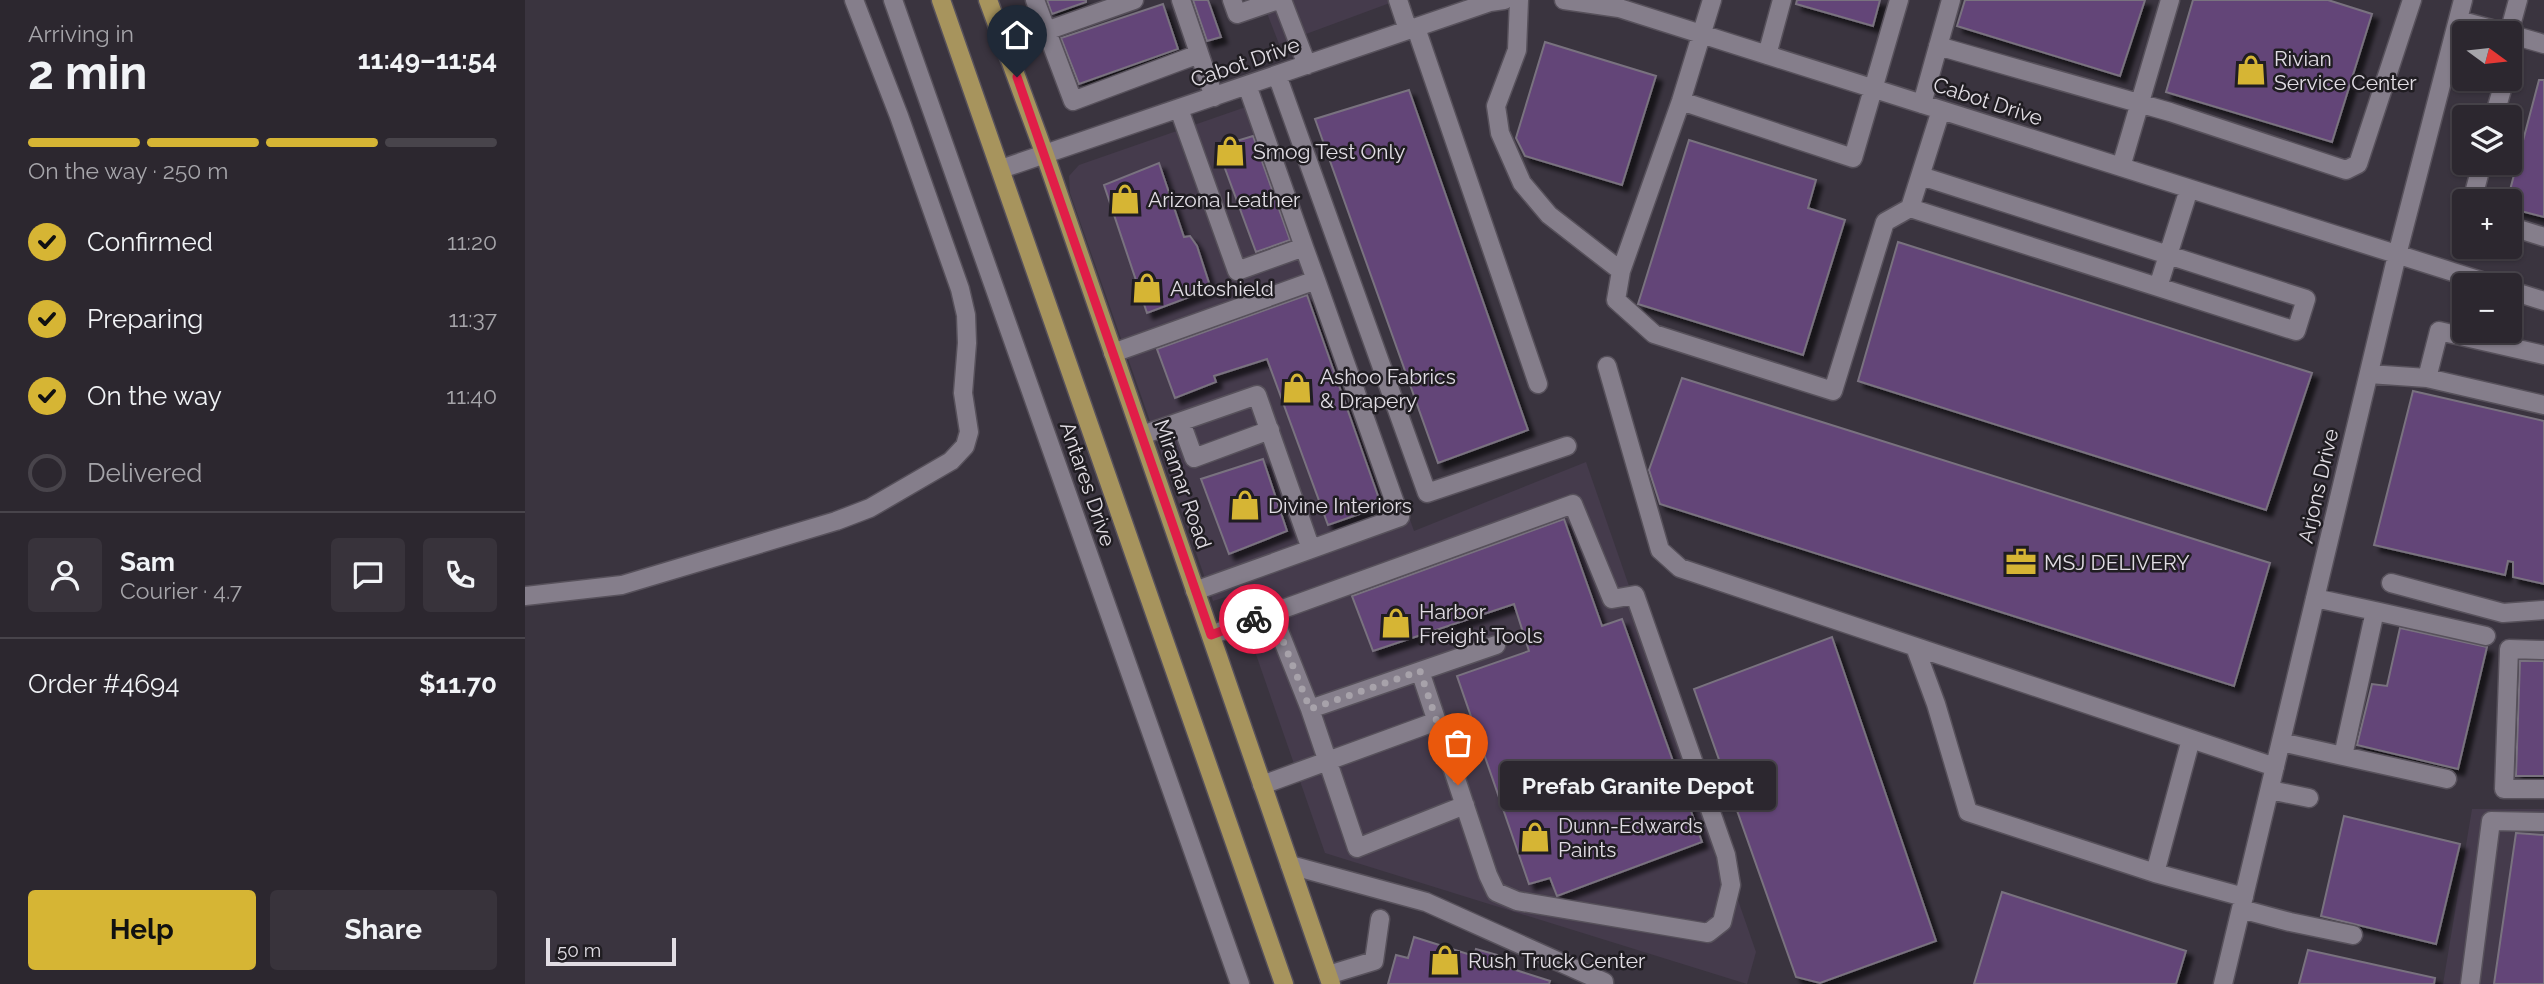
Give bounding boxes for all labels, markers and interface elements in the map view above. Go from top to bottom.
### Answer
pin [987,5,1047,77]
icon: home [998,16,1036,54]
text: Arriving in [28,20,134,47]
north arrow [2452,21,2522,91]
map controls [2452,21,2522,343]
street label: Cabot Drive [1187,32,1303,92]
text: 11:49–11:54 [358,45,497,75]
text: 2 min [28,46,147,100]
place label: Rivian Service Center [2274,46,2417,95]
shop icon: Rivian Service Center [2234,53,2268,87]
street label: Cabot Drive [1930,72,2046,130]
button: layers [2452,105,2522,175]
shop icon: Smog Test Only [1213,134,1247,168]
place label: Smog Test Only [1253,139,1405,164]
text: On the way · 250 m [28,157,228,184]
shop icon: Arizona Leather [1108,182,1142,216]
place label: Arizona Leather [1148,187,1301,212]
button: + [2452,189,2522,259]
icon: check [28,223,66,261]
text: Confirmed [87,227,213,257]
text: 11:20 [447,228,497,255]
shop icon: Autoshield [1130,271,1164,305]
button: − [2452,273,2522,343]
place label: Autoshield [1170,276,1274,301]
icon: check [28,300,66,338]
text: Preparing [87,304,203,334]
text: 11:37 [449,305,497,332]
place label: Ashoo Fabrics & Drapery [1320,364,1456,413]
shop icon: Ashoo Fabrics & Drapery [1280,371,1314,405]
icon: check [28,377,66,415]
text: On the way [87,381,222,411]
text: 11:40 [446,382,497,409]
street label: Miramar Road [1149,416,1217,552]
street label: Antares Drive [1055,419,1121,549]
street label: Arjons Drive [2293,426,2343,546]
text: Delivered [87,458,202,488]
shop icon: Divine Interiors [1228,488,1262,522]
place label: Divine Interiors [1268,493,1412,518]
button: person [28,538,102,612]
button: chat [331,538,405,612]
button: phone [423,538,497,612]
office icon: MSJ DELIVERY [2004,545,2038,579]
text: Sam [120,547,175,577]
place label: MSJ DELIVERY [2044,550,2190,575]
text: Courier · 4.7 [120,577,242,604]
courier [1219,584,1289,654]
place label: Harbor Freight Tools [1419,599,1543,648]
icon: bike [1235,600,1273,638]
shop icon: Harbor Freight Tools [1379,606,1413,640]
text: Order #4694 [28,669,179,699]
text: $11.70 [419,669,497,699]
pin [1428,713,1488,785]
icon: bag [1439,724,1477,762]
callout: Prefab Granite Depot [1500,760,1777,810]
text: Prefab Granite Depot [1522,772,1754,799]
place label: Dunn-Edwards Paints [1558,813,1703,862]
shop icon: Dunn-Edwards Paints [1518,820,1552,854]
button: Help [28,890,256,970]
button: Share [270,890,497,970]
scale bar [546,935,675,967]
text: 50 m [557,939,601,961]
shop icon: Rush Truck Center [1428,943,1462,977]
place label: Rush Truck Center [1468,948,1646,973]

